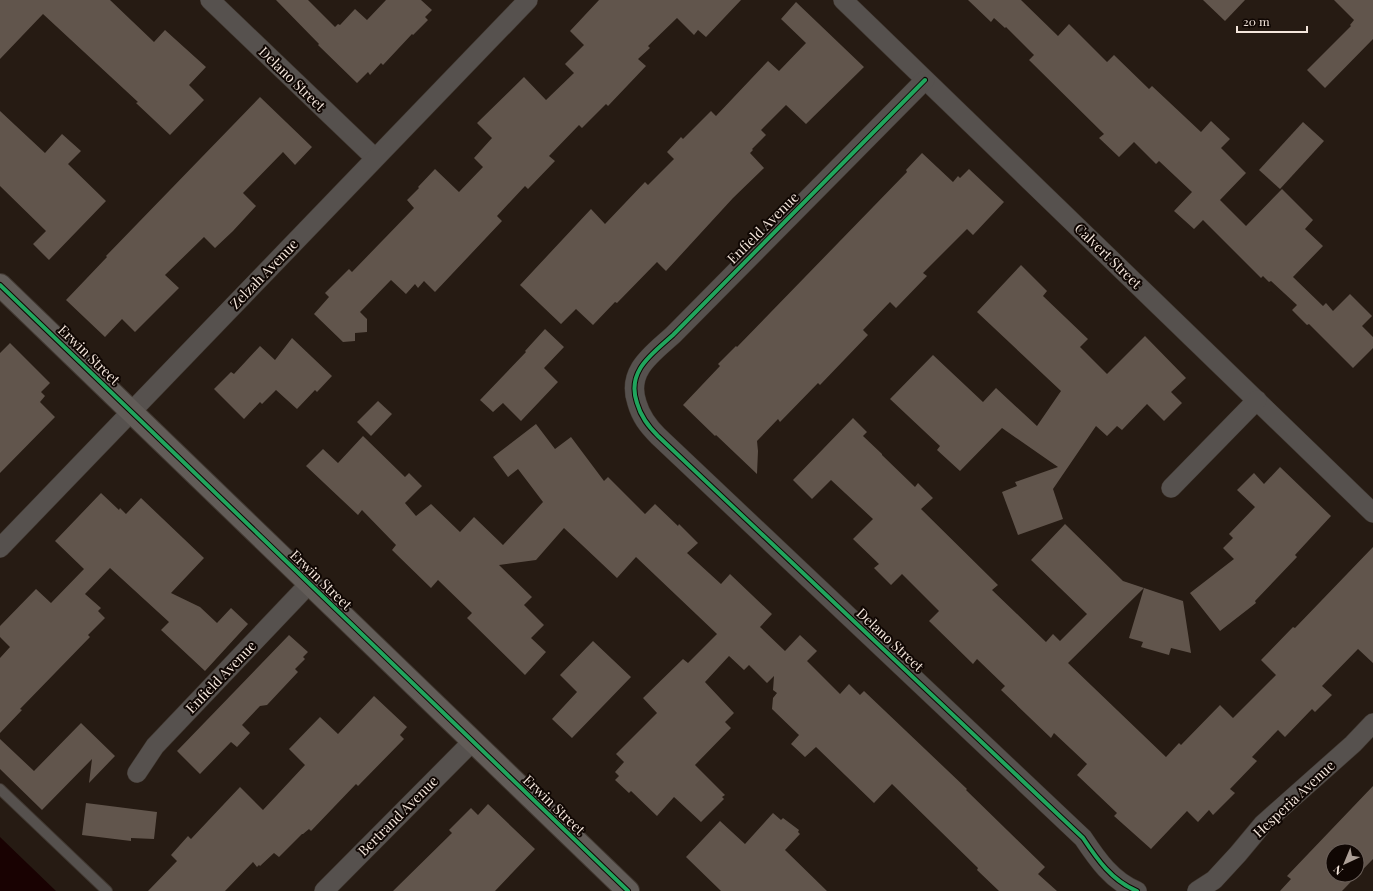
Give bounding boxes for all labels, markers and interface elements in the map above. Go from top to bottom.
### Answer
scale bar [1237,8,1307,34]
text: 20 m [1243,13,1270,29]
street label: Delano Street [255,42,330,116]
street label: Enfield Avenue [723,188,803,268]
street label: Calvert Street [1071,219,1147,293]
street label: Zelzah Avenue [225,235,302,313]
street label: Erwin Street [54,320,125,390]
street label: Erwin Street [286,545,357,615]
street label: Delano Street [853,604,929,676]
street label: Enfield Avenue [181,636,260,717]
street label: Hesperia Avenue [1249,756,1339,841]
street label: Erwin Street [519,770,590,840]
street label: Bertrand Avenue [353,771,442,860]
north arrow [1325,843,1365,883]
text: N [1330,862,1346,879]

